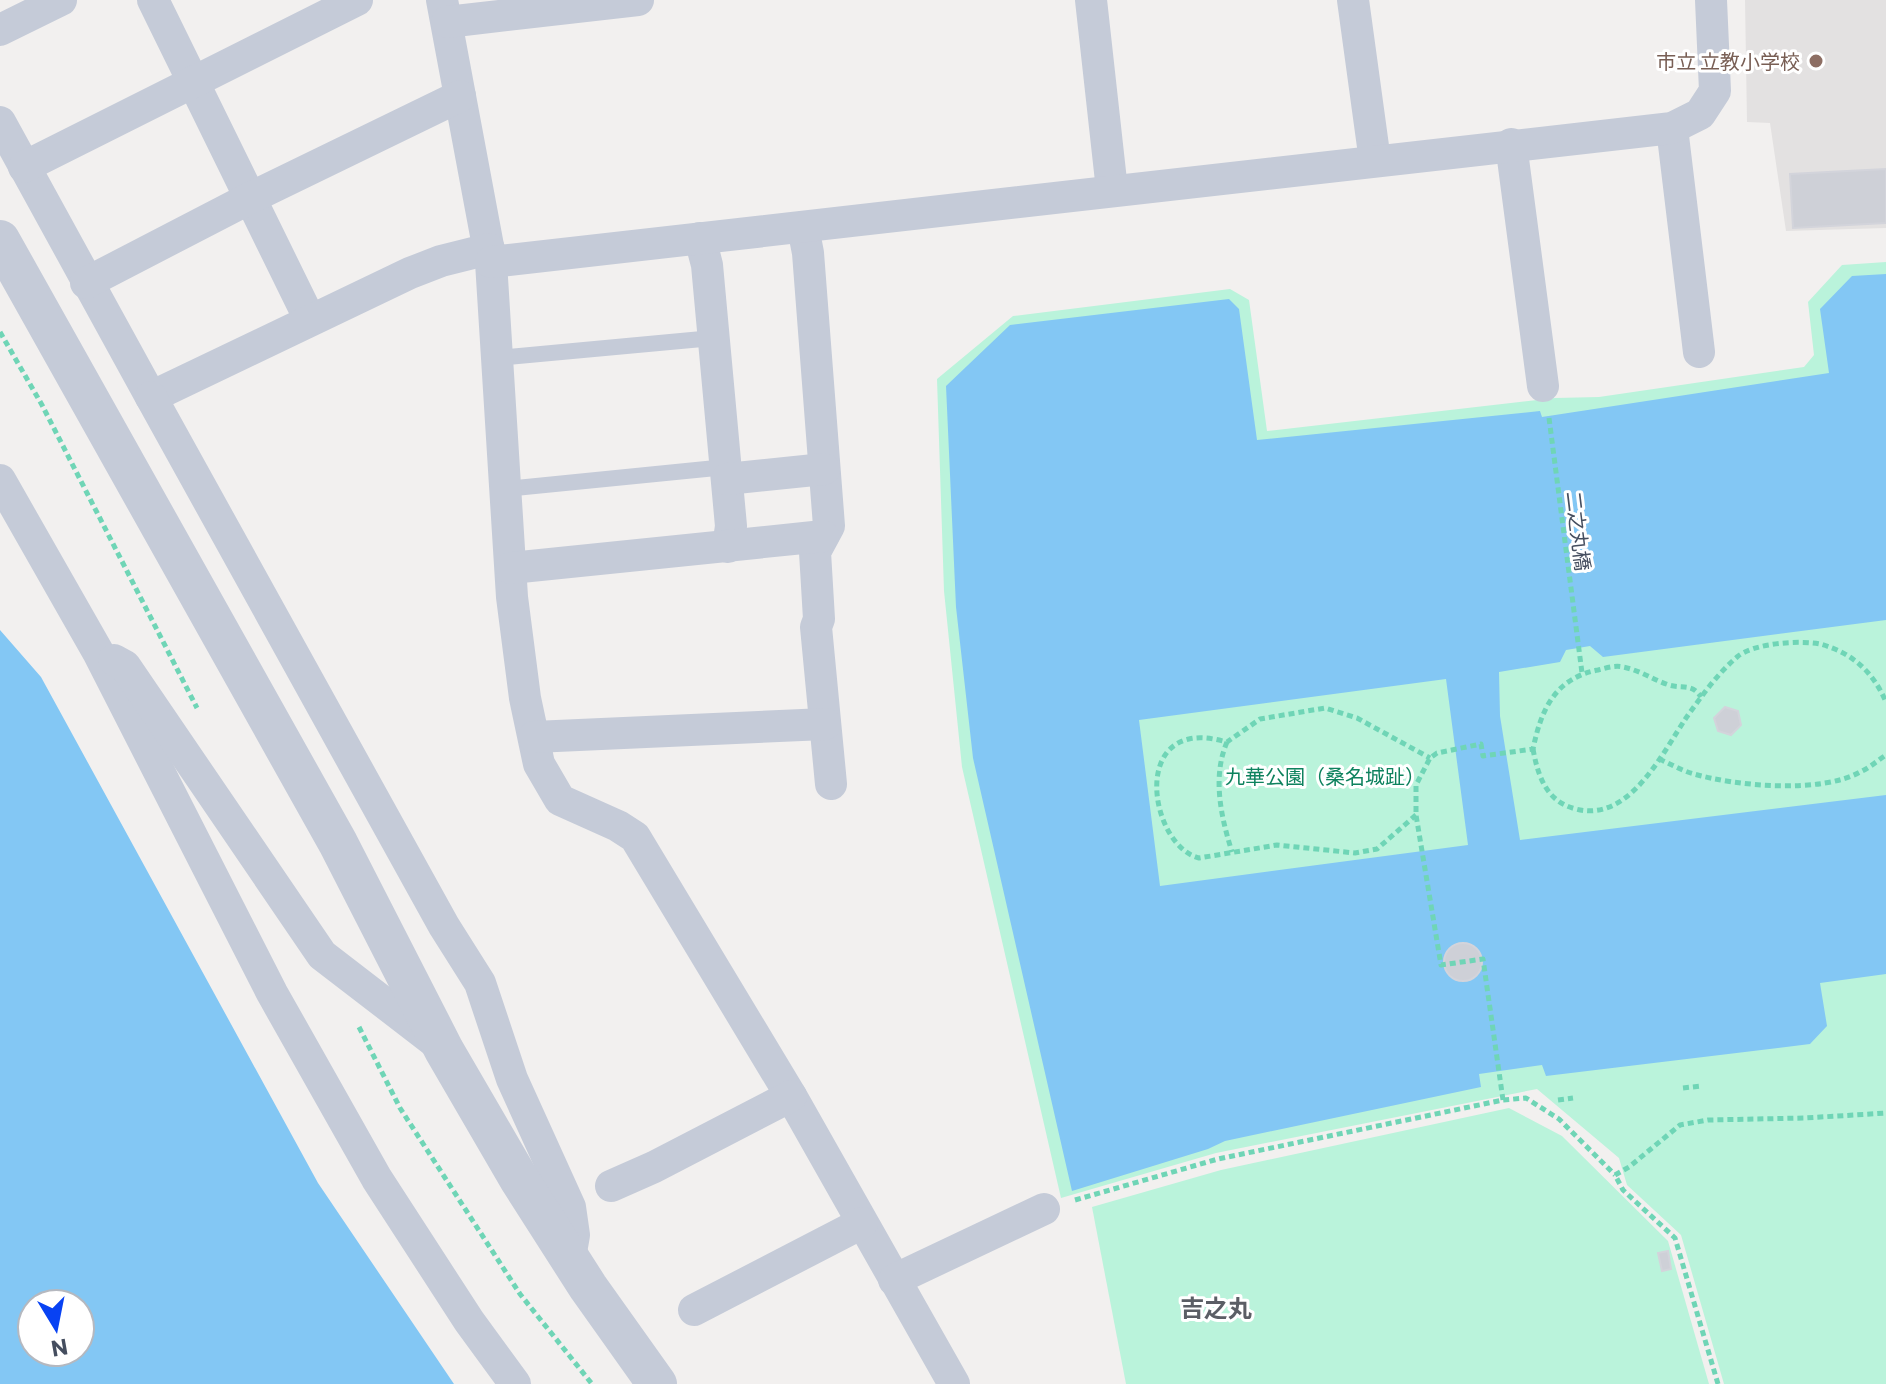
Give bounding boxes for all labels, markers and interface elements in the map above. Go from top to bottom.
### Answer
place label: 市立 立教小学校 [1656,49,1800,73]
marker: 市立 立教小学校 [1807,52,1825,70]
street label: 二之丸橋 [1562,490,1596,572]
park label: 九華公園（桑名城趾） [1225,764,1425,788]
north arrow [16,1288,96,1368]
district label: 吉之丸 [1180,1293,1252,1322]
text: N [49,1333,70,1363]

